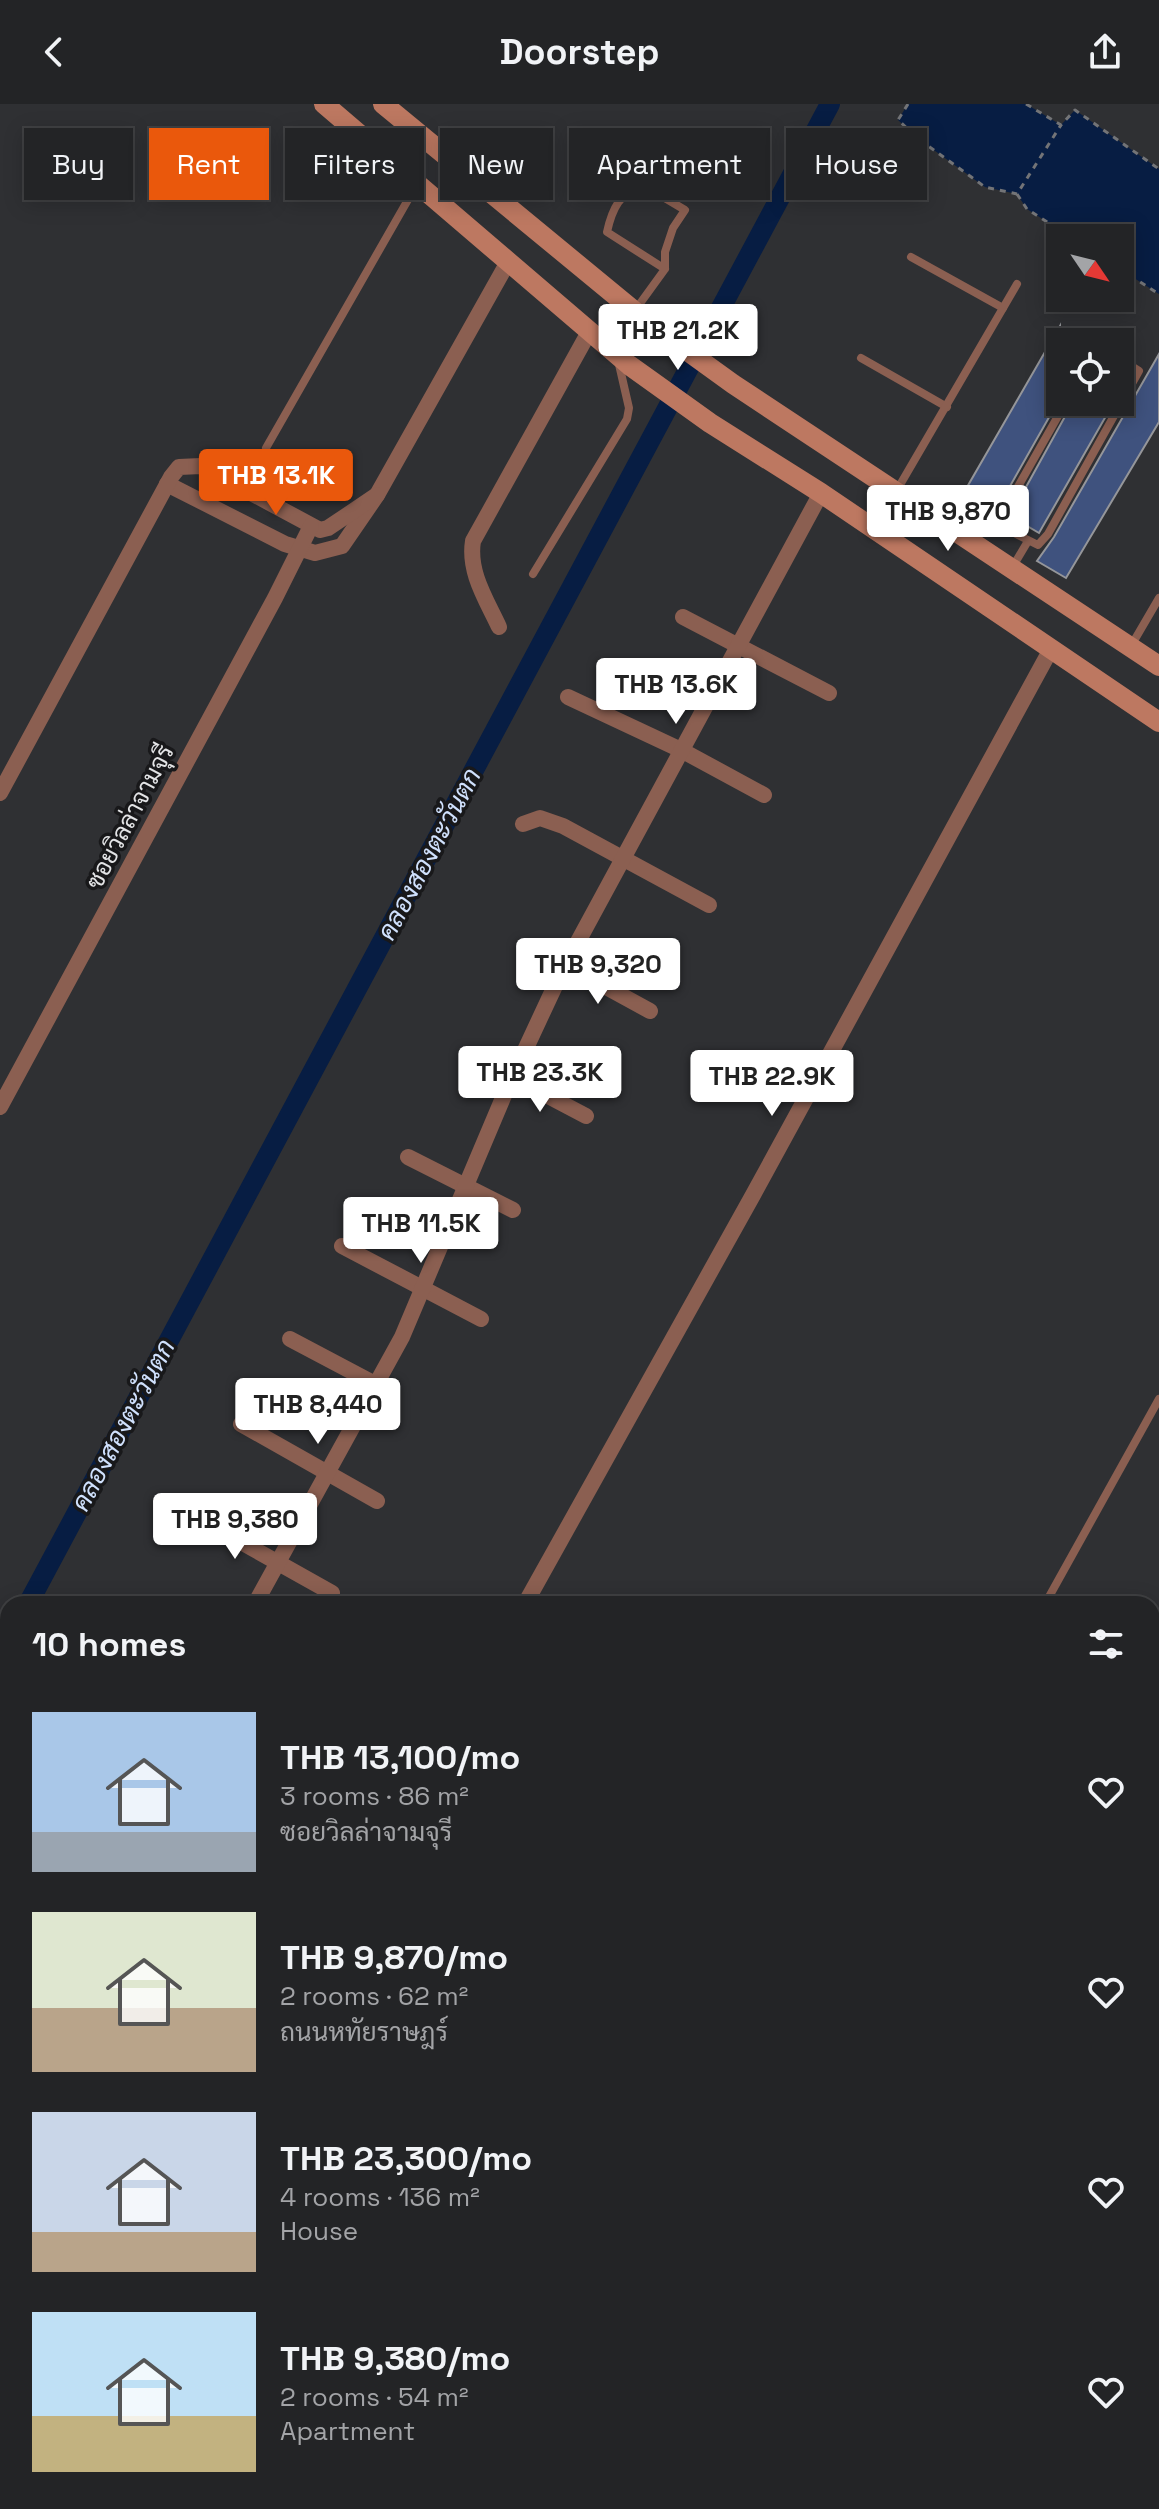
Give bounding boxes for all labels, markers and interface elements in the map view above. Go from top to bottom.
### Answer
text: Doorstep [500,29,659,75]
icon: back [32,30,76,74]
icon: share [1083,30,1127,74]
chip: Buy [24,128,133,200]
chip: Rent [149,128,269,200]
chip: Filters [285,128,424,200]
chip: New [440,128,553,200]
chip: Apartment [569,128,770,200]
chip: House [786,128,927,200]
north arrow [1046,224,1134,312]
map controls [1046,224,1134,416]
pin: THB 21.2K [586,304,770,372]
text: THB 21.2K [617,313,739,347]
button: locate [1046,328,1134,416]
pin: THB 13.1K [184,449,368,517]
text: THB 13.1K [217,458,335,492]
pin: THB 9,870 [856,485,1040,553]
text: THB 9,870 [885,494,1011,528]
pin: THB 13.6K [584,658,768,726]
text: THB 13.6K [614,667,738,701]
street label: ซอยวิลล่าจามจุรี [79,739,181,895]
water label: คลองสองตะวันตก [369,762,489,946]
pin: THB 9,320 [506,938,690,1006]
text: THB 9,320 [534,947,662,981]
pin: THB 23.3K [448,1046,632,1114]
pin: THB 22.9K [680,1050,864,1118]
text: THB 23.3K [476,1055,604,1089]
text: THB 22.9K [708,1059,836,1093]
pin: THB 11.5K [329,1197,513,1265]
text: THB 11.5K [361,1206,481,1240]
water label: คลองสองตะวันตก [63,1333,183,1517]
pin: THB 8,440 [226,1378,410,1446]
text: THB 8,440 [253,1387,383,1421]
pin: THB 9,380 [143,1493,327,1561]
text: THB 9,380 [171,1502,299,1536]
icon: filters [1084,1622,1128,1666]
text: 10 homes [32,1623,186,1666]
text: THB 13,100/mo [280,1736,520,1779]
icon: home [96,1744,192,1840]
icon: heart [1084,1770,1128,1814]
text: 3 rooms · 86 m² [280,1779,469,1813]
text: ซอยวิลล่าจามจุรี [280,1815,452,1849]
text: THB 9,870/mo [280,1936,508,1979]
icon: home [96,1944,192,2040]
icon: heart [1084,1970,1128,2014]
text: 2 rooms · 62 m² [280,1979,468,2013]
text: ถนนหทัยราษฎร์ [280,2015,448,2049]
text: THB 23,300/mo [280,2137,532,2180]
icon: home [96,2144,192,2240]
icon: heart [1084,2170,1128,2214]
text: 4 rooms · 136 m² [280,2180,480,2214]
text: House [280,2214,358,2248]
text: THB 9,380/mo [280,2337,510,2380]
icon: home [96,2344,192,2440]
icon: heart [1084,2370,1128,2414]
text: 2 rooms · 54 m² [280,2380,469,2414]
text: Apartment [280,2414,415,2448]

